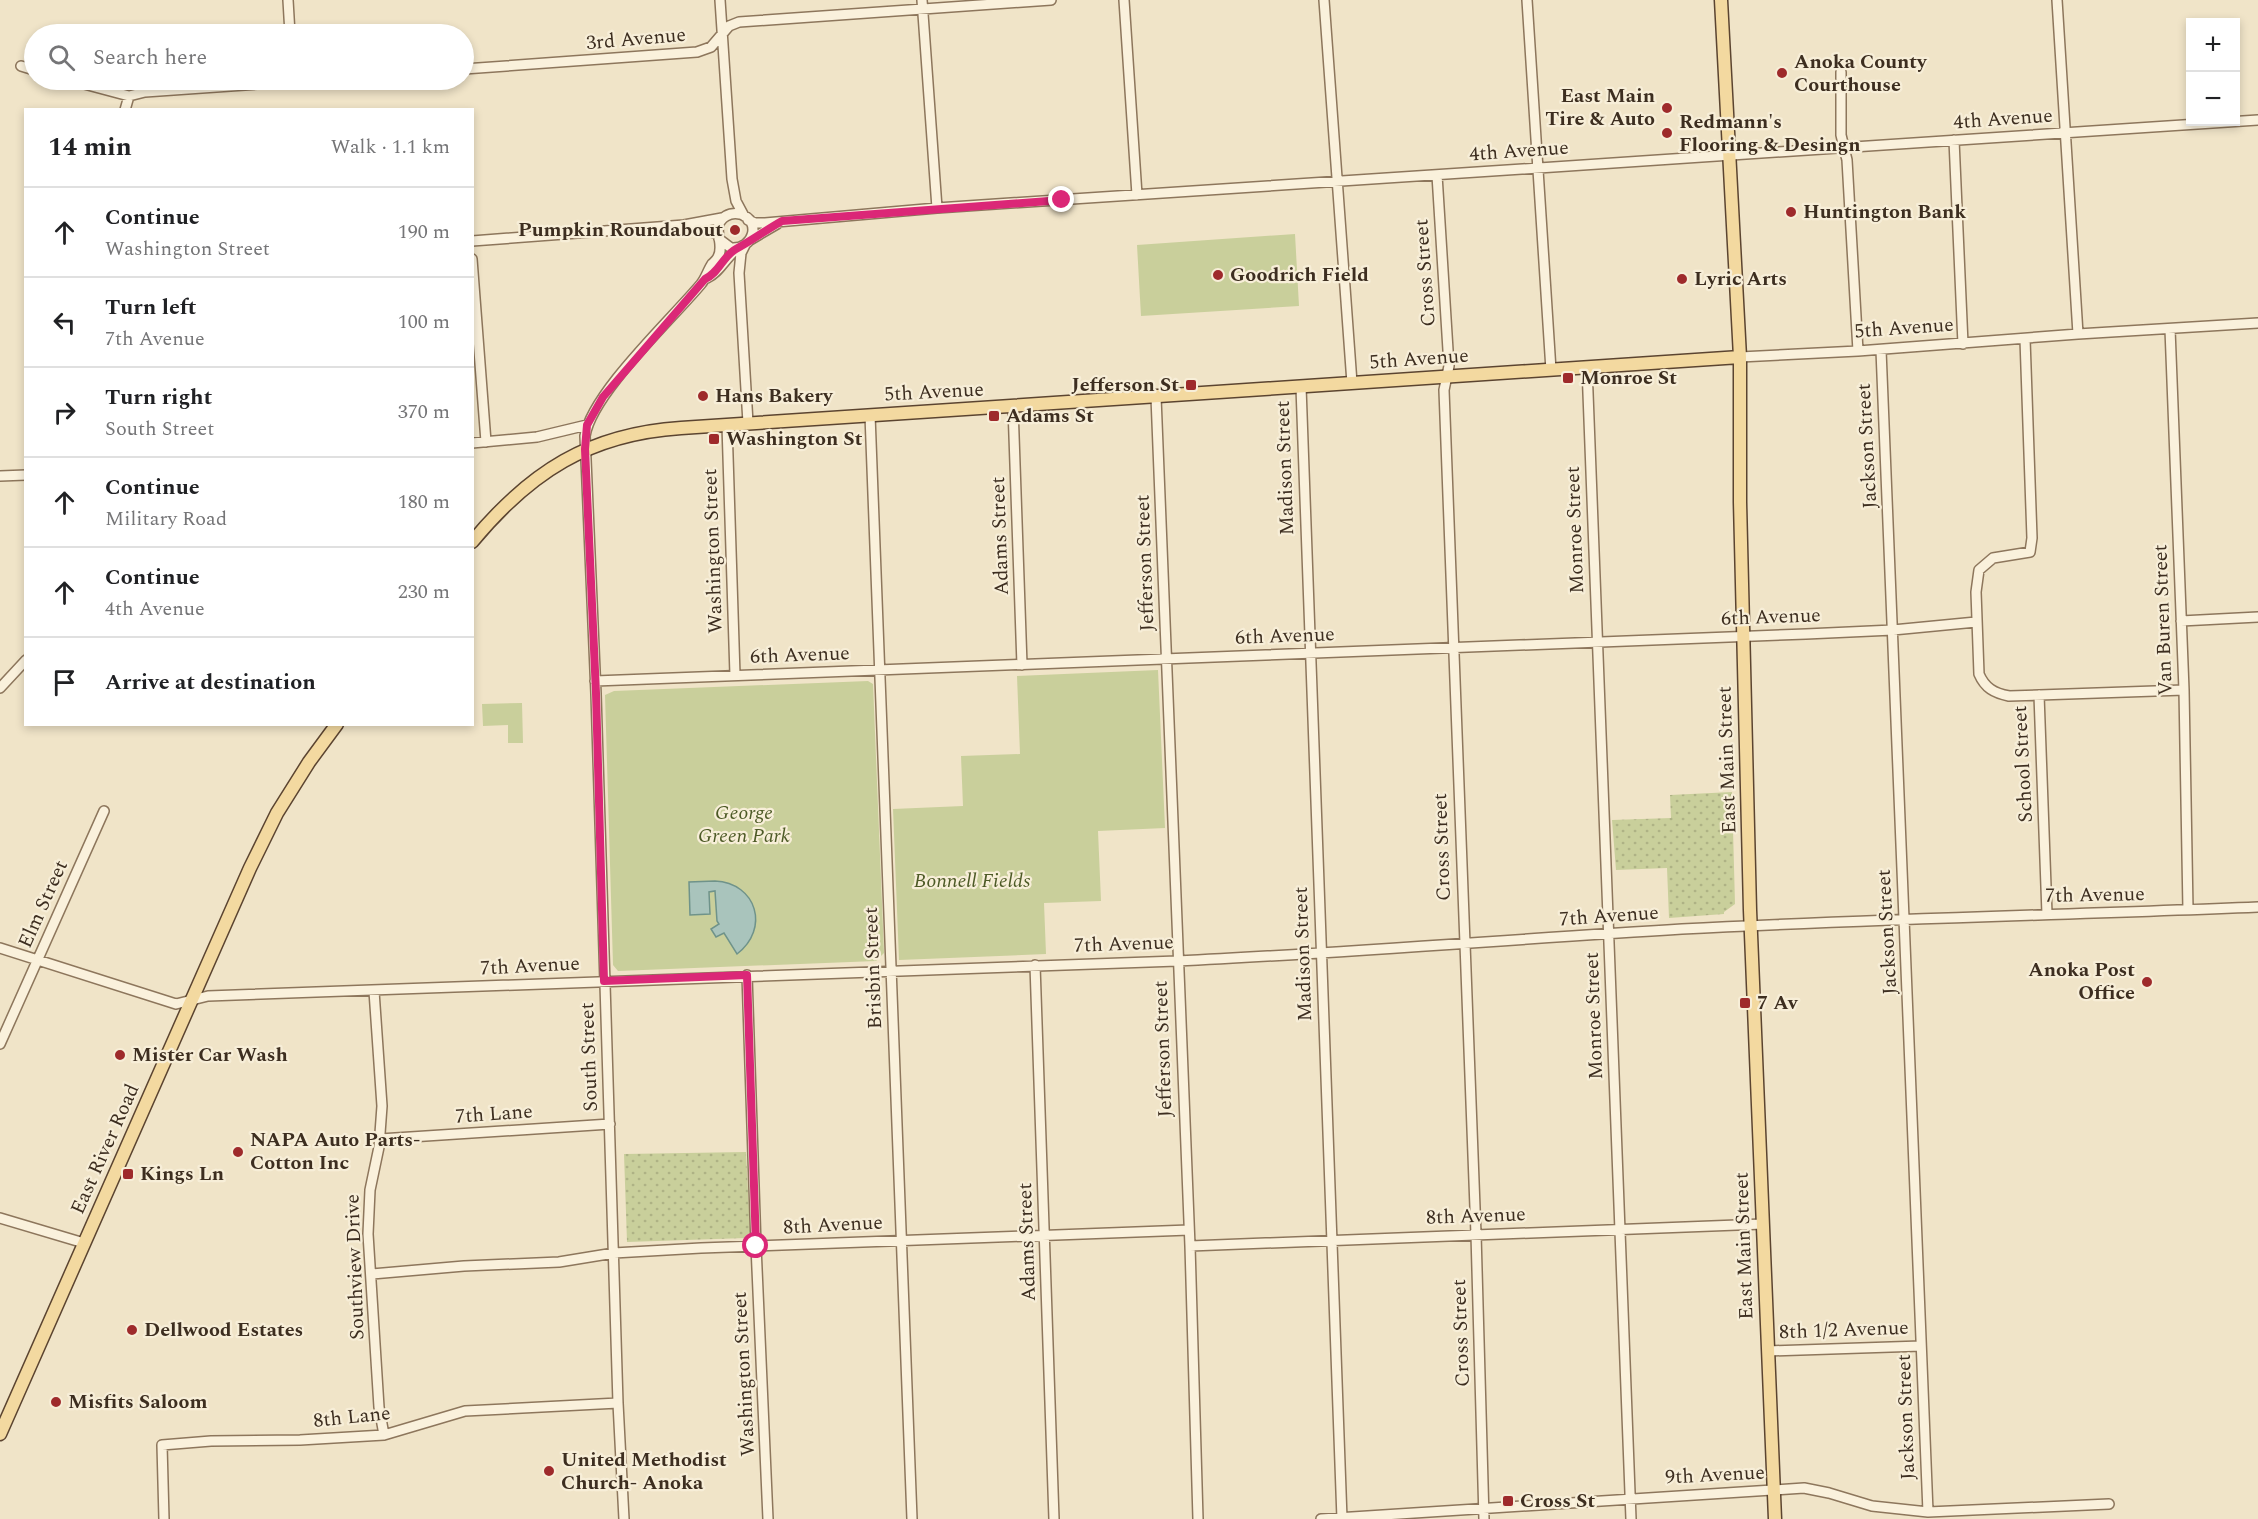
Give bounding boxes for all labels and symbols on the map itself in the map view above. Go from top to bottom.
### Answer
street label: 3rd Avenue [585,20,687,58]
place label: Anoka County Courthouse [1794,47,1928,100]
marker: Anoka County Courthouse [1775,66,1789,80]
place label: East Main Tire & Auto [1545,81,1655,134]
marker: East Main Tire & Auto [1660,101,1674,115]
street label: 4th Avenue [1952,101,2054,137]
place label: Redmann's Flooring & Desingn [1679,107,1861,160]
marker: Redmann's Flooring & Desingn [1660,126,1674,140]
street label: 4th Avenue [1468,133,1570,169]
route end [1048,186,1074,212]
place label: Huntington Bank [1803,197,1966,227]
marker: Huntington Bank [1784,205,1798,219]
place label: Pumpkin Roundabout [518,215,723,245]
street label: Cross Street [1406,218,1444,328]
marker: Pumpkin Roundabout [728,223,742,237]
place label: Goodrich Field [1230,260,1369,290]
place label: Lyric Arts [1694,264,1787,294]
marker: Goodrich Field [1211,268,1225,282]
marker: Lyric Arts [1675,272,1689,286]
street label: 5th Avenue [1853,310,1955,346]
street label: 5th Avenue [1368,341,1470,377]
place label: Monroe St [1580,363,1677,393]
place label: Jefferson St [1071,370,1179,400]
marker: Monroe St [1561,371,1575,385]
street label: 5th Avenue [883,374,985,410]
marker: Jefferson St [1184,378,1198,392]
place label: Hans Bakery [715,381,834,411]
street label: Jackson Street [1849,382,1885,510]
marker: Hans Bakery [696,389,710,403]
street label: Madison Street [1268,400,1302,536]
place label: Adams St [1006,401,1094,431]
marker: Adams St [987,409,1001,423]
place label: Washington St [726,424,863,454]
marker: Washington St [707,432,721,446]
street label: Monroe Street [1558,466,1592,594]
street label: Washington Street [695,468,731,634]
street label: Adams Street [983,476,1017,596]
street label: Jefferson Street [1128,494,1162,632]
street label: Van Buren Street [2145,544,2181,696]
street label: 6th Avenue [1721,600,1821,634]
street label: 6th Avenue [1235,619,1335,653]
street label: 6th Avenue [750,638,850,672]
street label: East Main Street [1709,686,1745,834]
street label: School Street [2005,705,2041,823]
street label: Cross Street [1425,793,1459,901]
park label: George Green Park [698,798,791,851]
street label: Elm Street [10,855,76,953]
park label: Bonnell Fields [914,866,1030,896]
street label: Jackson Street [1869,868,1905,996]
street label: 7th Avenue [2045,879,2145,911]
street label: Madison Street [1286,886,1320,1022]
street label: 7th Avenue [1558,898,1660,934]
street label: Brisbin Street [856,906,890,1030]
street label: 7th Avenue [1074,927,1174,961]
street label: 7th Avenue [479,948,581,984]
street label: Monroe Street [1577,952,1611,1080]
place label: Anoka Post Office [2028,955,2135,1008]
marker: Anoka Post Office [2140,975,2154,989]
street label: Jefferson Street [1146,980,1180,1118]
place label: 7 Av [1757,988,1799,1018]
marker: 7 Av [1738,996,1752,1010]
street label: South Street [572,1002,606,1112]
place label: Mister Car Wash [132,1040,288,1070]
marker: Mister Car Wash [113,1048,127,1062]
street label: East River Road [63,1079,147,1219]
street label: 7th Lane [454,1096,534,1132]
place label: NAPA Auto Parts- Cotton Inc [250,1125,420,1178]
marker: NAPA Auto Parts- Cotton Inc [231,1145,245,1159]
place label: Kings Ln [140,1159,224,1189]
marker: Kings Ln [121,1167,135,1181]
street label: East Main Street [1726,1172,1762,1320]
street label: Adams Street [1010,1182,1044,1302]
street label: Southview Drive [337,1193,373,1341]
street label: 8th Avenue [1426,1199,1526,1233]
street label: 8th Avenue [782,1207,884,1243]
route start [742,1232,768,1258]
street label: Cross Street [1444,1279,1478,1387]
street label: Washington Street [725,1291,763,1457]
street label: 8th 1/2 Avenue [1779,1313,1909,1347]
place label: Dellwood Estates [144,1315,303,1345]
marker: Dellwood Estates [125,1323,139,1337]
street label: Jackson Street [1889,1354,1923,1480]
place label: Misfits Saloom [68,1387,207,1417]
marker: Misfits Saloom [49,1395,63,1409]
street label: 8th Lane [312,1398,392,1436]
place label: United Methodist Church- Anoka [561,1445,727,1498]
street label: 9th Avenue [1664,1457,1766,1493]
marker: United Methodist Church- Anoka [542,1464,556,1478]
place label: Cross St [1520,1486,1595,1516]
marker: Cross St [1501,1494,1515,1508]

